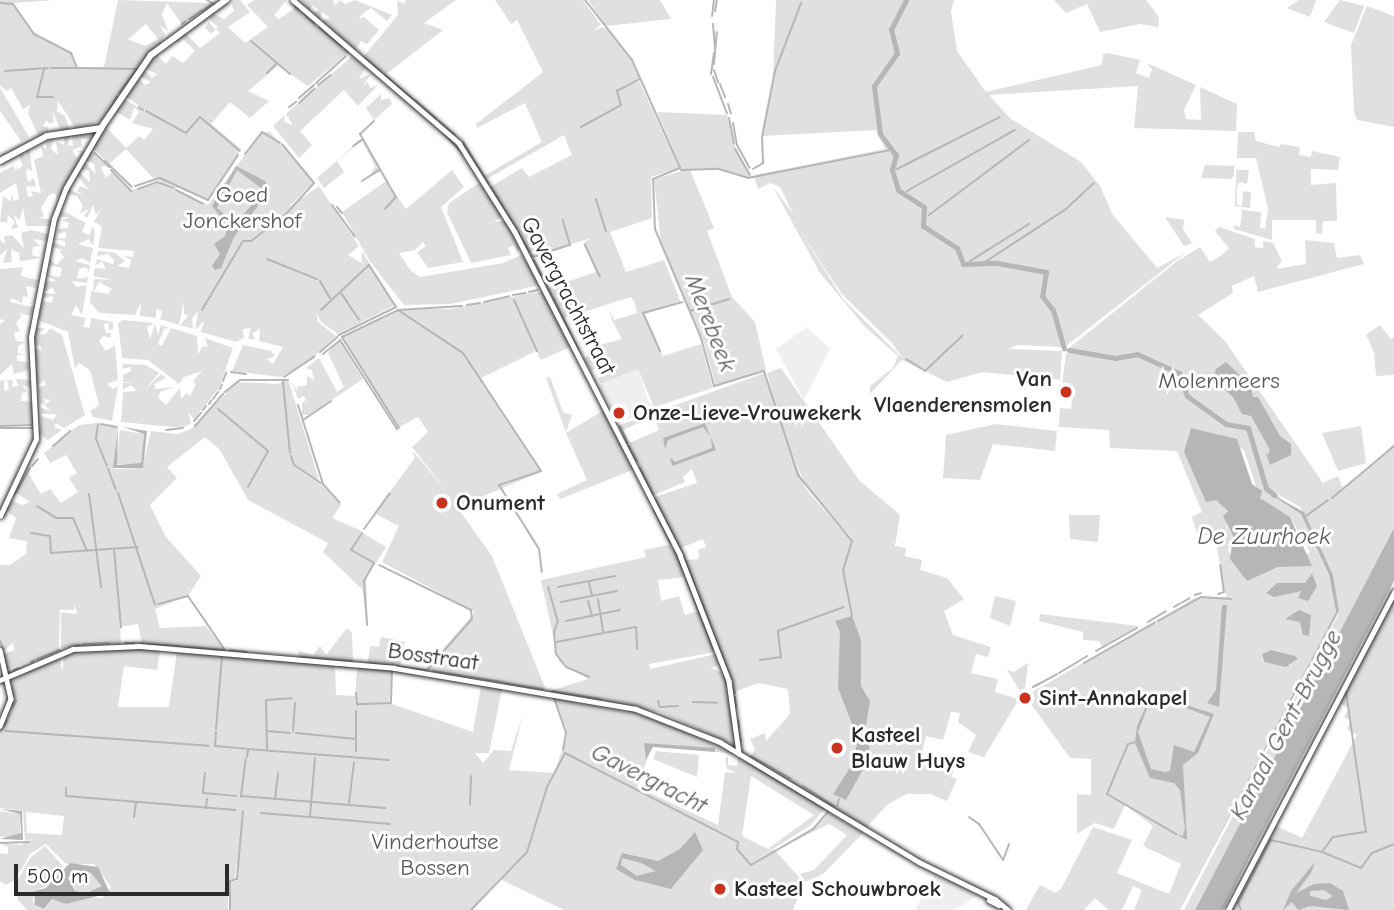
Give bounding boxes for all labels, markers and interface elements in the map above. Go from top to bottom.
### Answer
park label: Goed Jonckershof [183,181,301,235]
street label: Gavergrachtstraat [515,212,621,380]
water label: Merebeek [678,270,742,376]
place label: Van Vlaenderensmolen [874,365,1052,419]
park label: Molenmeers [1158,367,1280,395]
marker: Van Vlaenderensmolen [1058,384,1074,400]
place label: Onze-Lieve-Vrouwekerk [633,399,861,427]
marker: Onze-Lieve-Vrouwekerk [611,405,627,421]
place label: Onument [456,489,545,517]
marker: Onument [434,495,450,511]
water label: De Zuurhoek [1197,523,1331,551]
water label: Kanaal Gent-Brugge [1224,625,1348,825]
street label: Bosstraat [386,637,480,677]
place label: Sint-Annakapel [1039,684,1187,712]
marker: Sint-Annakapel [1017,690,1033,706]
place label: Kasteel Blauw Huys [851,721,965,775]
water label: Gavergracht [586,738,712,820]
marker: Kasteel Blauw Huys [829,740,845,756]
park label: Vinderhoutse Bossen [372,828,498,882]
scale bar [18,850,233,894]
text: 500 m [27,864,88,888]
place label: Kasteel Schouwbroek [734,875,941,903]
marker: Kasteel Schouwbroek [712,881,728,897]

